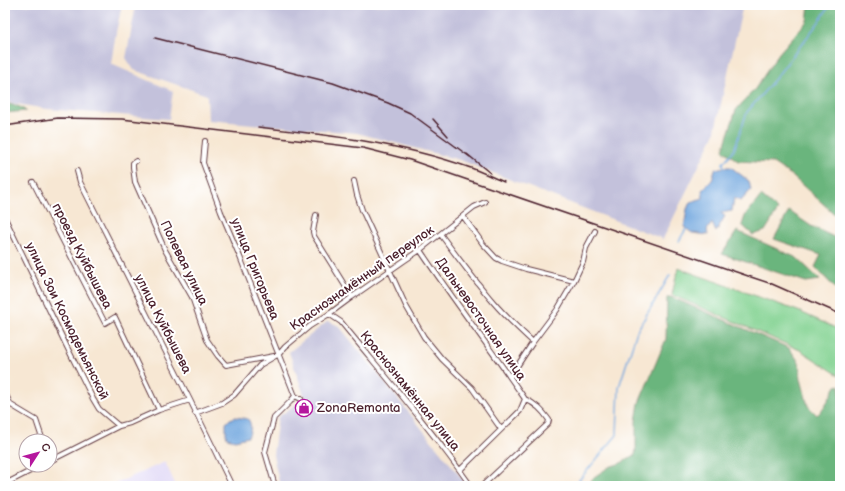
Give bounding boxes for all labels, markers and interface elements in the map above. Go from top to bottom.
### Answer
street label: проезд Куйбышева [48,200,116,312]
street label: улица Григорьева [227,216,283,322]
street label: Полевая улица [157,218,212,308]
street label: Краснознамённый переулок [287,222,437,334]
street label: улица Зои Космодемьянской [22,240,112,402]
street label: Дальневосточная улица [432,254,530,384]
street label: улица Куйбышева [131,272,195,377]
street label: Краснознамённая улица [357,328,464,455]
shop icon: ZonaRemonta [294,398,314,418]
place label: ZonaRemonta [316,400,400,416]
north arrow [18,433,58,473]
text: С [38,440,53,455]

